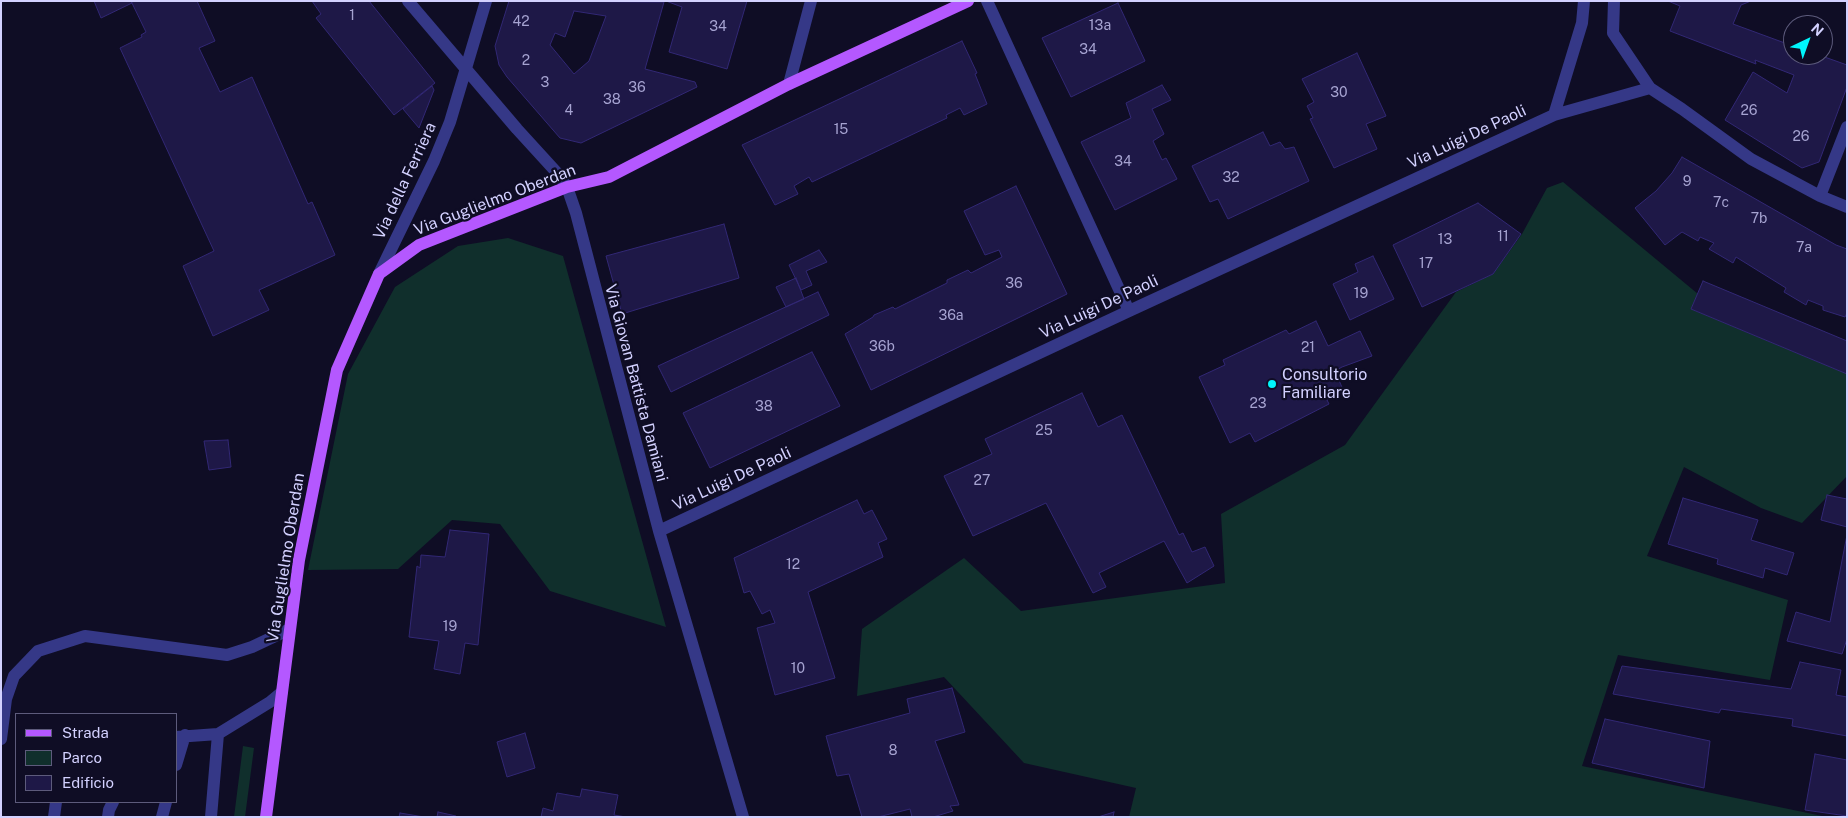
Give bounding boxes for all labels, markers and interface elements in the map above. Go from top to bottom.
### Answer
house number: 1 [349,8,355,24]
house number: 42 [512,14,530,30]
north arrow [1783,15,1833,65]
house number: 13a [1089,18,1111,34]
house number: 34 [709,19,727,35]
text: N [1808,20,1827,39]
house number: 34 [1079,42,1097,58]
house number: 2 [522,53,530,69]
house number: 3 [541,75,549,91]
house number: 36 [628,80,646,96]
house number: 30 [1330,85,1348,101]
house number: 38 [603,92,621,108]
street label: Via Luigi De Paoli [1405,101,1529,173]
house number: 4 [565,103,573,119]
house number: 26 [1740,103,1758,119]
street label: Via della Ferriera [369,119,441,243]
house number: 15 [834,122,848,138]
house number: 26 [1792,129,1810,145]
house number: 34 [1114,154,1132,170]
street label: Via Guglielmo Oberdan [411,160,579,240]
house number: 32 [1222,170,1240,186]
house number: 9 [1683,174,1691,190]
house number: 7c [1713,195,1729,211]
house number: 7b [1751,211,1767,227]
house number: 11 [1497,229,1509,245]
house number: 13 [1438,232,1452,248]
house number: 7a [1796,240,1812,256]
house number: 17 [1419,256,1433,272]
street label: Via Luigi De Paoli [1037,271,1161,343]
house number: 36 [1005,276,1023,292]
street label: Via Giovan Battista Damiani [600,282,672,484]
house number: 19 [1354,286,1368,302]
house number: 36a [938,308,964,324]
house number: 36b [869,339,895,355]
house number: 21 [1301,340,1315,356]
place label: Consultorio Familiare [1282,365,1367,403]
marker: Consultorio Familiare [1266,378,1278,390]
house number: 23 [1249,396,1267,412]
house number: 38 [755,399,773,415]
house number: 25 [1035,423,1053,439]
street label: Via Luigi De Paoli [670,443,794,515]
street label: Via Guglielmo Oberdan [263,472,309,644]
house number: 27 [974,473,990,489]
house number: 12 [786,557,800,573]
house number: 19 [443,619,457,635]
house number: 10 [791,661,805,677]
legend [15,713,178,803]
text: Strada [62,724,109,741]
house number: 8 [888,743,898,759]
text: Parco [62,749,102,766]
text: Edificio [62,774,114,791]

